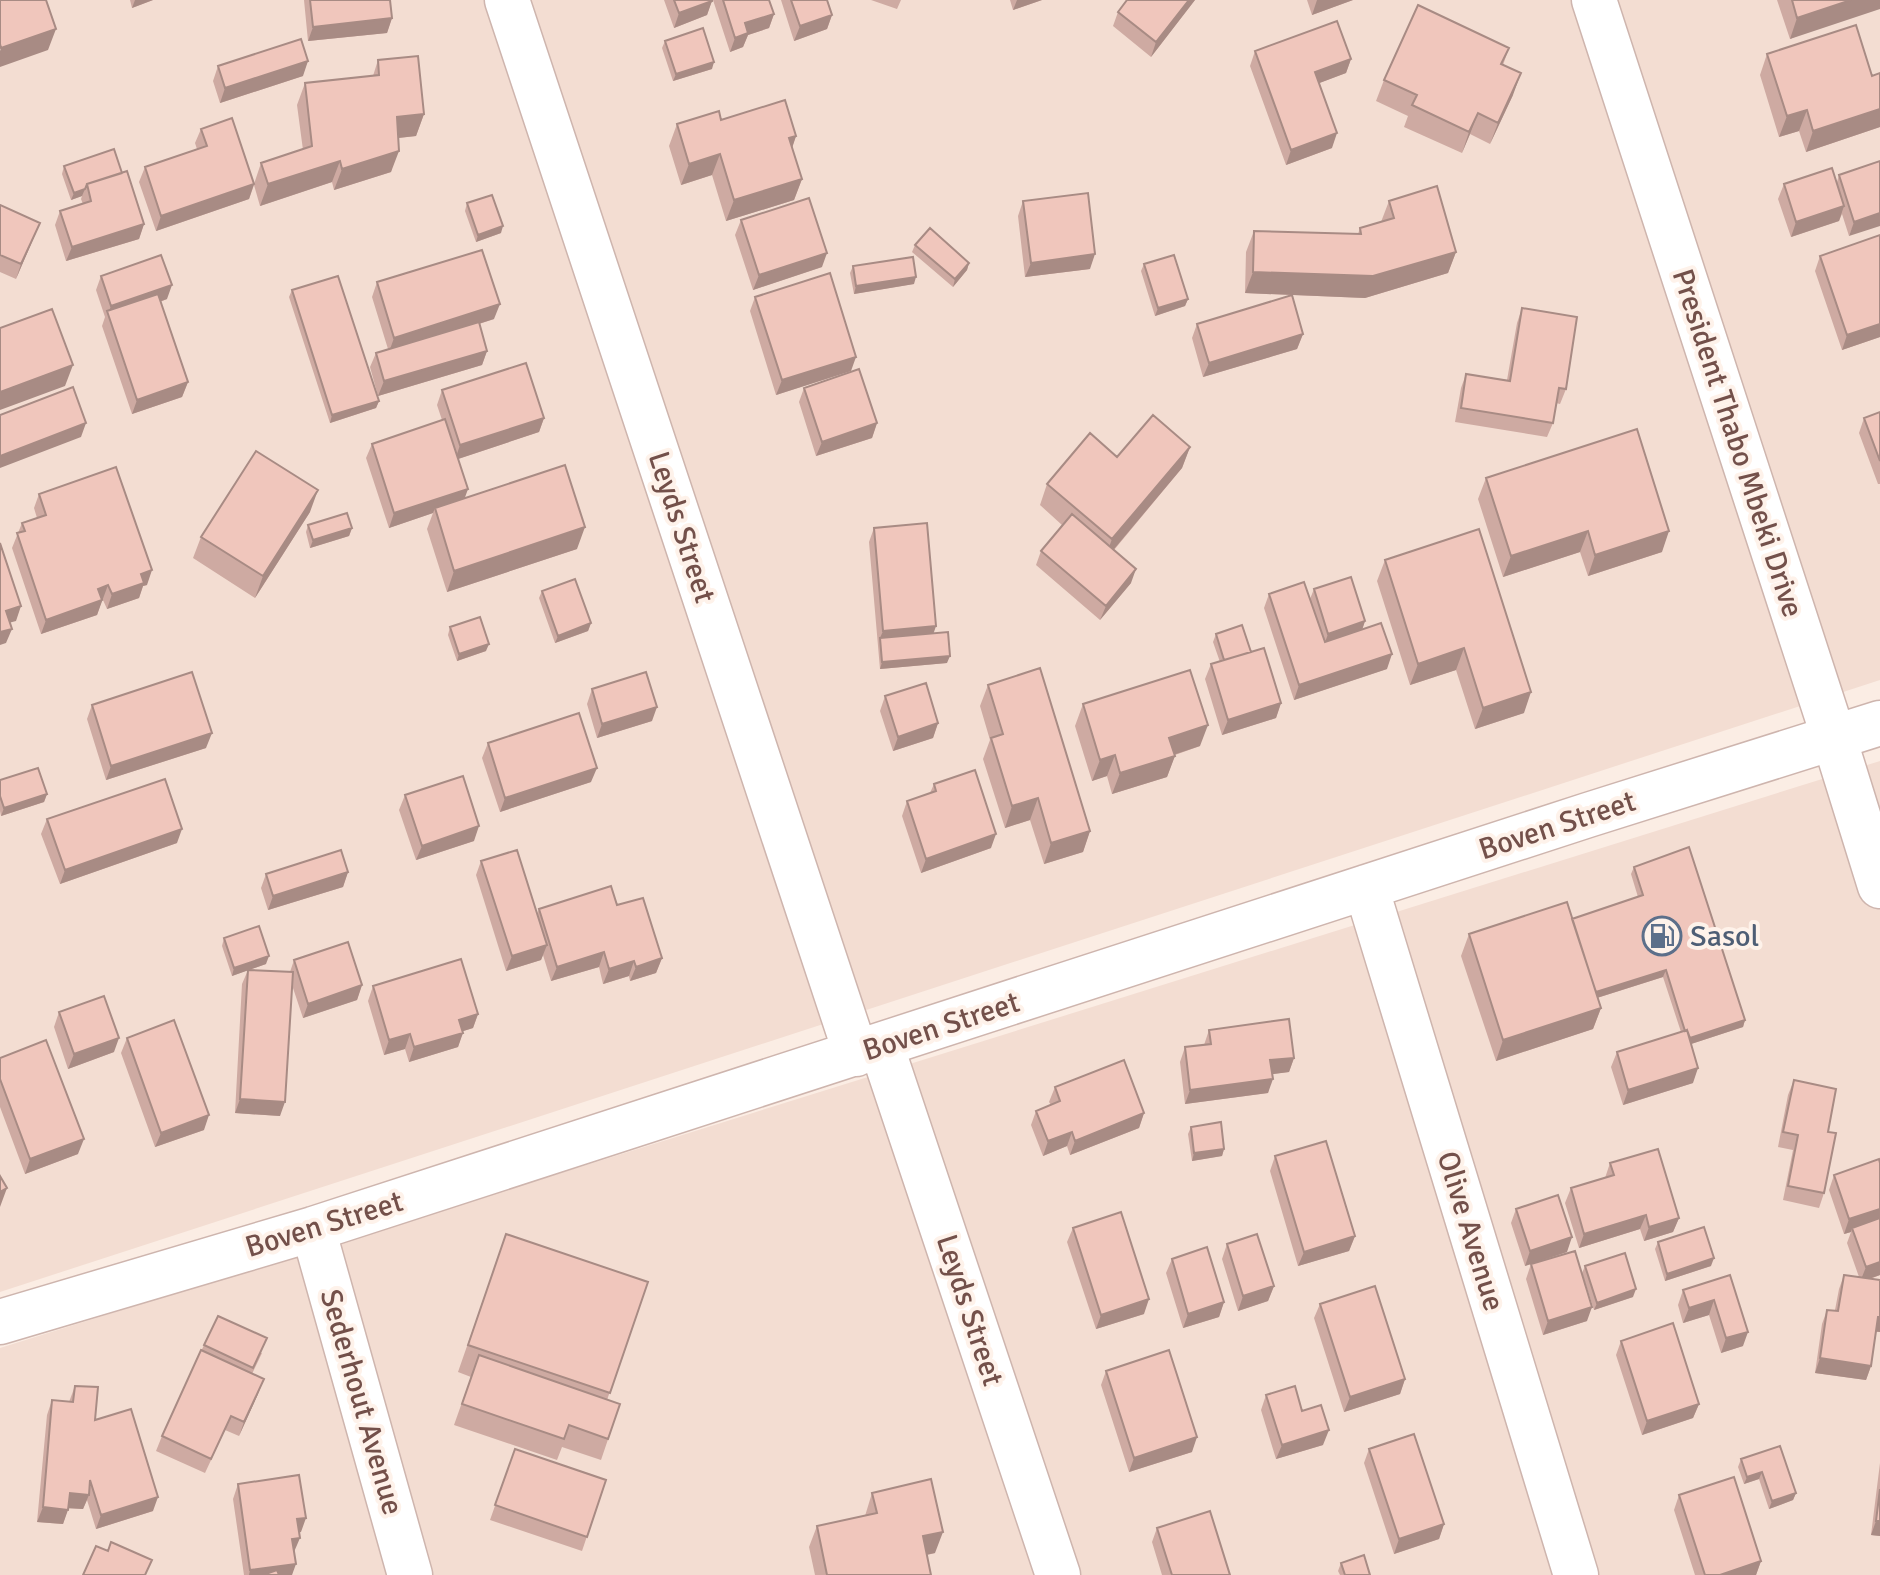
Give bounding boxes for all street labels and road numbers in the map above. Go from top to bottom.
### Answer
street label: President Thabo Mbeki Drive [1664,264,1811,622]
street label: Leyds Street [640,447,723,608]
street label: Boven Street [1474,783,1640,868]
street label: Boven Street [858,984,1024,1069]
street label: Olive Avenue [1429,1147,1512,1315]
street label: Boven Street [241,1183,407,1266]
street label: Leyds Street [928,1230,1011,1391]
street label: Sederhout Avenue [312,1285,411,1519]

